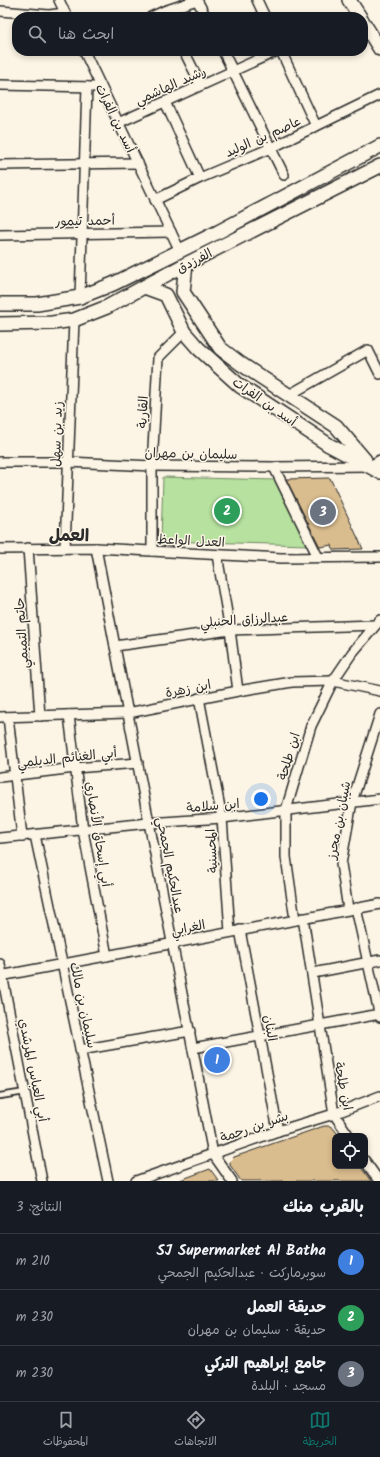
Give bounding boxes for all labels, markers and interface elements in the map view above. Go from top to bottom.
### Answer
search box [12,12,368,56]
icon: search [26,23,48,45]
text: ابحث هنا [58,23,114,47]
street label: رشيد الهاشمي [132,61,210,111]
street label: أسد بن الفرات [89,81,141,158]
street label: عاصم بن الوليد [222,111,305,164]
street label: أحمد تيمور [54,210,116,233]
street label: الفرزدق [173,243,216,279]
street label: أسد بن الفرات [228,372,301,433]
street label: القارية [132,395,155,429]
street label: زيد بن سهل [46,401,69,467]
street label: سليمان بن مهران [144,443,238,466]
pin: 2 [214,496,240,526]
pin: 3 [310,497,336,527]
district label: العمل [49,523,89,550]
street label: العدل الواعظ [156,529,225,554]
street label: حاتم التميمي [10,597,35,669]
street label: عبدالرزاق الحنبلي [199,607,289,634]
street label: ابن زهرة [164,675,213,704]
street label: ابن طلحة [272,730,307,783]
street label: أبي الغنائم الديلمي [16,743,119,774]
street label: شيبان بن محرز [321,779,357,862]
street label: أبي إسحاق الأنصاري [79,780,116,889]
your location [251,789,271,809]
street label: ابن سلامة [186,794,241,819]
street label: عبدالحكيم الجمحي [150,815,189,915]
street label: المحسنية [201,828,224,874]
street label: الغرابي [169,915,207,942]
street label: سليمان بن مالك [63,960,102,1050]
street label: البنان [257,1013,282,1043]
street label: أبي العباس المرشدي [12,1017,53,1124]
pin: 1 [204,1045,230,1075]
street label: ابن طلحة [328,1060,357,1112]
street label: بشر بن رحمة [218,1106,291,1149]
map controls [332,1133,368,1169]
button: locate [332,1133,368,1169]
text: بالقرب منك [283,1194,364,1221]
text: النتائج: 3 [16,1197,62,1218]
text: SJ Supermarket Al Batha [157,1239,326,1263]
text: 210 m [16,1251,50,1272]
text: 1 [349,1251,353,1272]
text: سوبرماركت · عبدالحكيم الجمحي [158,1263,326,1284]
text: حديقة العمل [247,1296,326,1320]
text: 230 m [16,1307,53,1328]
text: 2 [347,1307,355,1328]
text: حديقة · سليمان بن مهران [188,1320,326,1341]
text: جامع إبراهيم التركي [204,1352,326,1376]
text: 230 m [16,1363,53,1384]
text: 3 [347,1363,355,1384]
text: مسجد · البلدة [251,1376,326,1397]
tab: المحفوظات [43,1409,88,1451]
tab: الاتجاهات [174,1409,217,1451]
tab: الخريطة [303,1409,337,1451]

